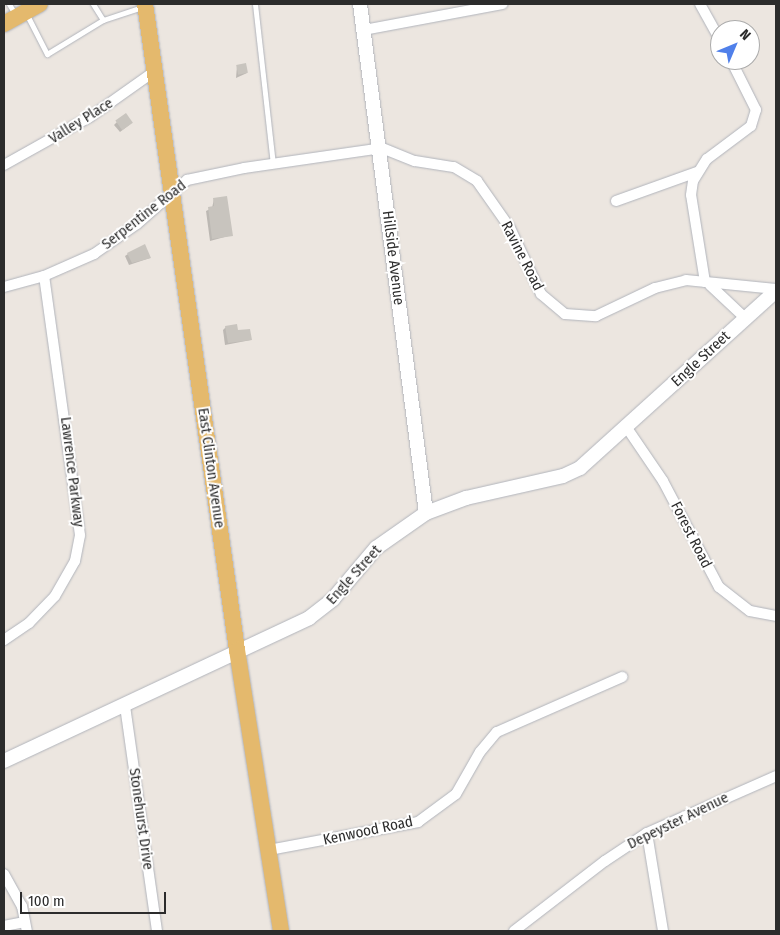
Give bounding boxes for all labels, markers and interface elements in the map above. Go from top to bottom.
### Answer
north arrow [710,20,760,70]
text: N [736,26,754,44]
street label: Valley Place [46,94,116,148]
street label: Serpentine Road [98,177,190,253]
street label: Hillside Avenue [378,210,408,306]
street label: Ravine Road [497,218,547,294]
street label: Engle Street [668,327,734,391]
street label: East Clinton Avenue [194,407,228,529]
street label: Lawrence Parkway [56,416,88,528]
street label: Forest Road [667,499,715,571]
street label: Engle Street [323,542,385,608]
street label: Stonehurst Drive [125,767,157,871]
street label: Depeyster Avenue [624,789,732,853]
street label: Kenwood Road [321,813,415,849]
scale bar [22,882,169,914]
text: 100 m [28,892,65,910]

